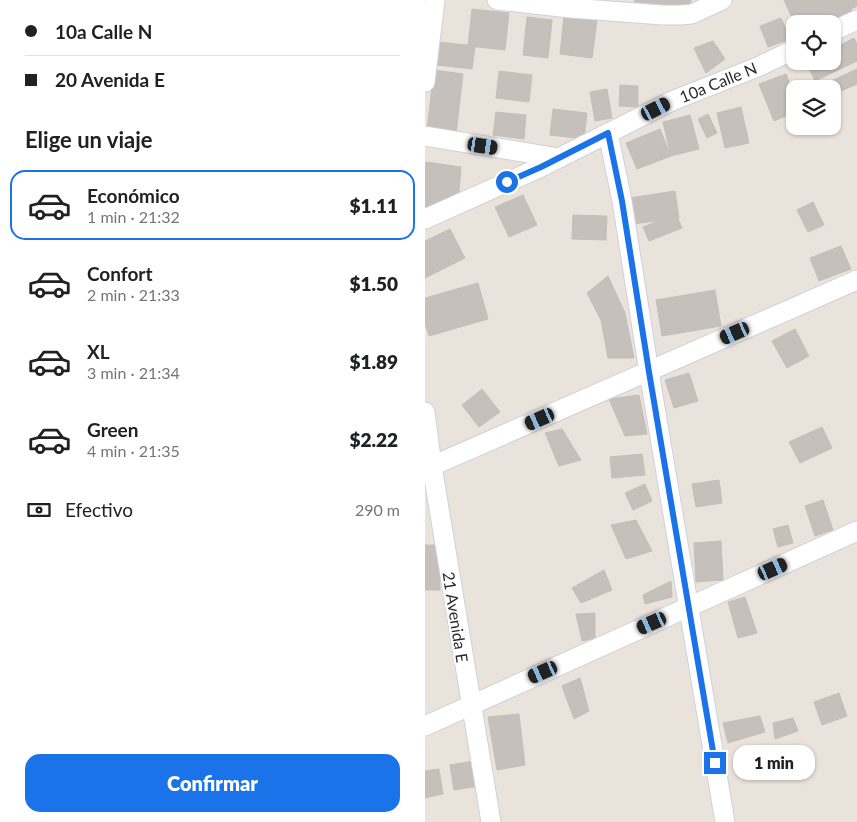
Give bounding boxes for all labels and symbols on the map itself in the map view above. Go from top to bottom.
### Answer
street label: 10a Calle N [677,58,759,106]
car [639,96,672,122]
car [467,136,498,156]
route start [496,171,518,193]
car [718,320,751,346]
car [523,406,556,432]
car [756,556,789,582]
street label: 21 Avenida E [439,570,473,664]
car [635,610,668,636]
car [526,659,559,685]
callout: 1 min [733,746,815,780]
route end [704,752,726,774]

